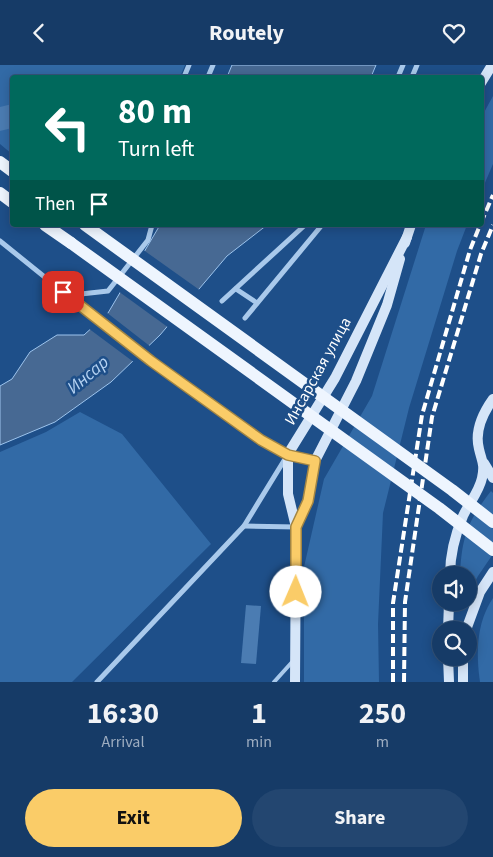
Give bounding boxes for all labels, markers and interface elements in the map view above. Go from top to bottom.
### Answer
text: Routely [209,17,284,49]
icon: back [25,19,53,47]
icon: heart [440,19,468,47]
text: 80 m [118,87,192,137]
icon: left [35,95,100,160]
text: Turn left [118,133,194,165]
icon: arrive [85,190,113,218]
text: Then [35,191,75,218]
pin [42,271,84,313]
icon: arrive [49,278,77,306]
street label: Инсарская улица [279,313,357,429]
water label: Инсар [62,350,114,400]
position arrow [269,565,321,617]
map controls [432,566,477,666]
button: sound [432,566,477,611]
button: search [432,621,477,666]
text: 16:30 [87,692,159,735]
text: 1 [251,692,267,735]
text: 250 [359,692,406,735]
text: Arrival [101,731,144,753]
text: min [246,731,272,753]
text: m [376,731,389,753]
button: Exit [25,789,242,847]
button: Share [252,789,468,847]

